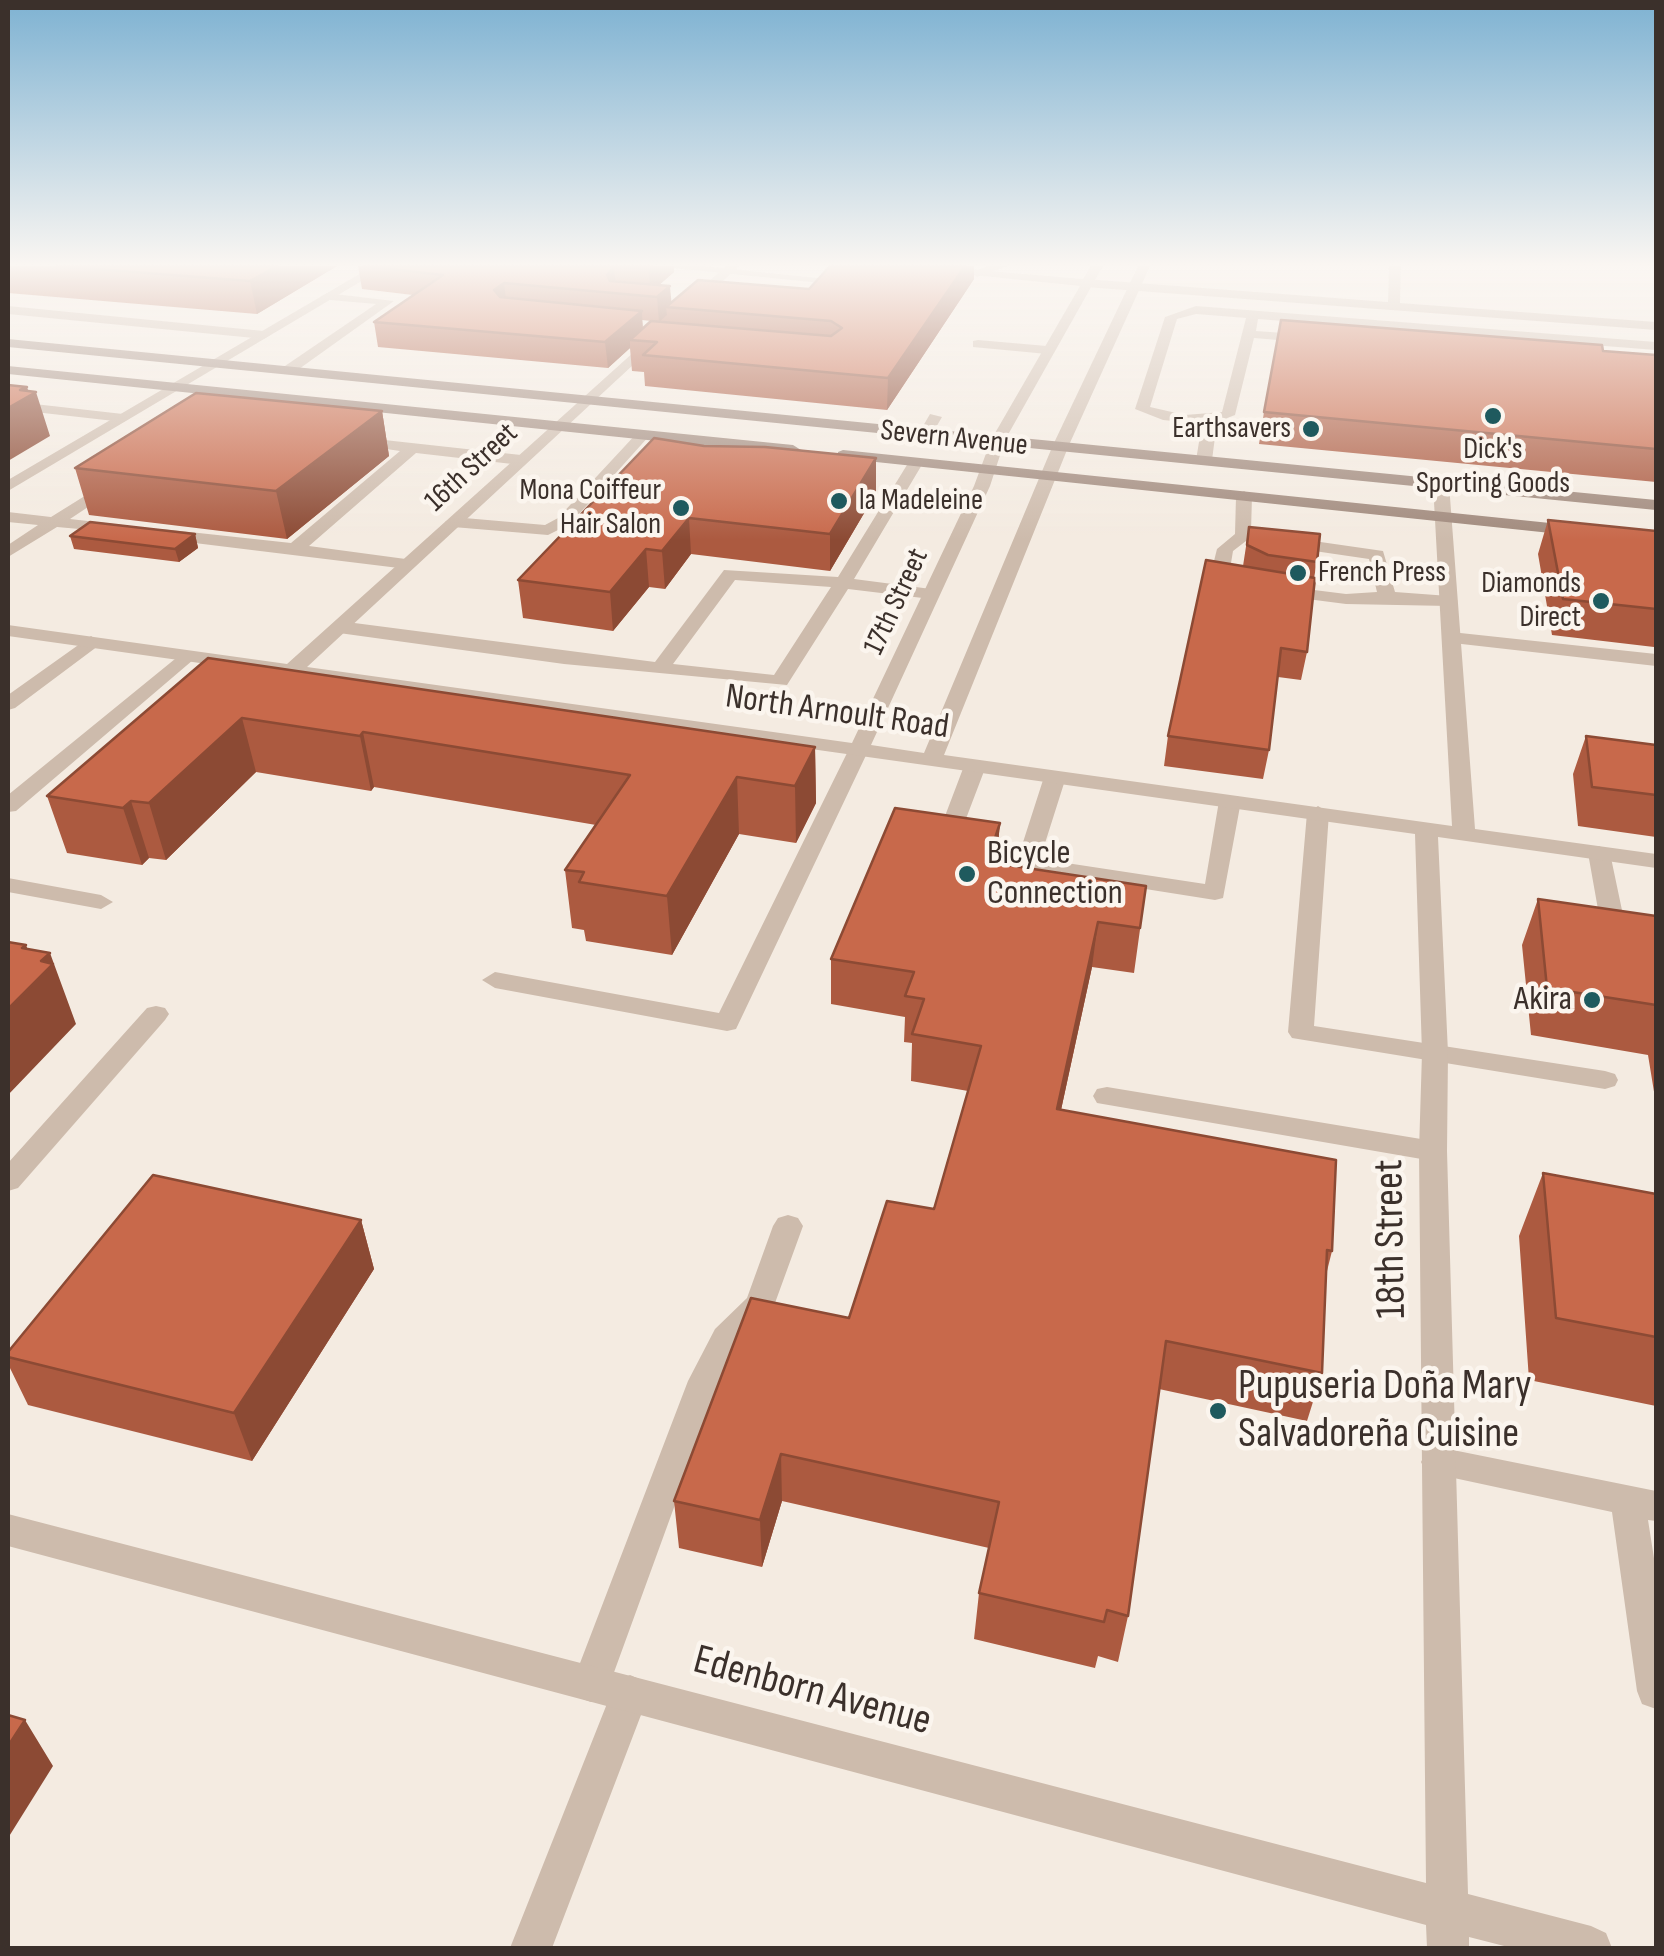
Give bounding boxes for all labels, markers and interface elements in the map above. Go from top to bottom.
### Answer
marker: Dick's Sporting Goods [1482,405,1504,427]
place label: Earthsavers [1172,411,1291,447]
street label: Severn Avenue [879,413,1029,465]
street label: 16th Street [418,416,526,520]
marker: Earthsavers [1300,418,1322,440]
place label: Dick's Sporting Goods [1416,432,1570,502]
place label: Mona Coiffeur Hair Salon [519,473,661,544]
place label: la Madeleine [859,483,983,519]
marker: la Madeleine [828,490,850,512]
marker: Mona Coiffeur Hair Salon [670,497,692,519]
street label: 17th Street [857,543,937,661]
place label: French Press [1318,555,1446,591]
marker: French Press [1287,562,1309,584]
place label: Diamonds Direct [1481,566,1581,636]
marker: Diamonds Direct [1590,590,1612,612]
street label: North Arnoult Road [723,677,951,749]
place label: Bicycle Connection [987,833,1123,915]
marker: Bicycle Connection [956,863,978,885]
place label: Akira [1514,979,1572,1021]
marker: Akira [1581,989,1603,1011]
street label: 18th Street [1365,1159,1419,1319]
place label: Pupuseria Doña Mary Salvadoreña Cuisine [1238,1362,1532,1460]
marker: Pupuseria Doña Mary Salvadoreña Cuisine [1207,1400,1229,1422]
street label: Edenborn Avenue [688,1636,936,1748]

